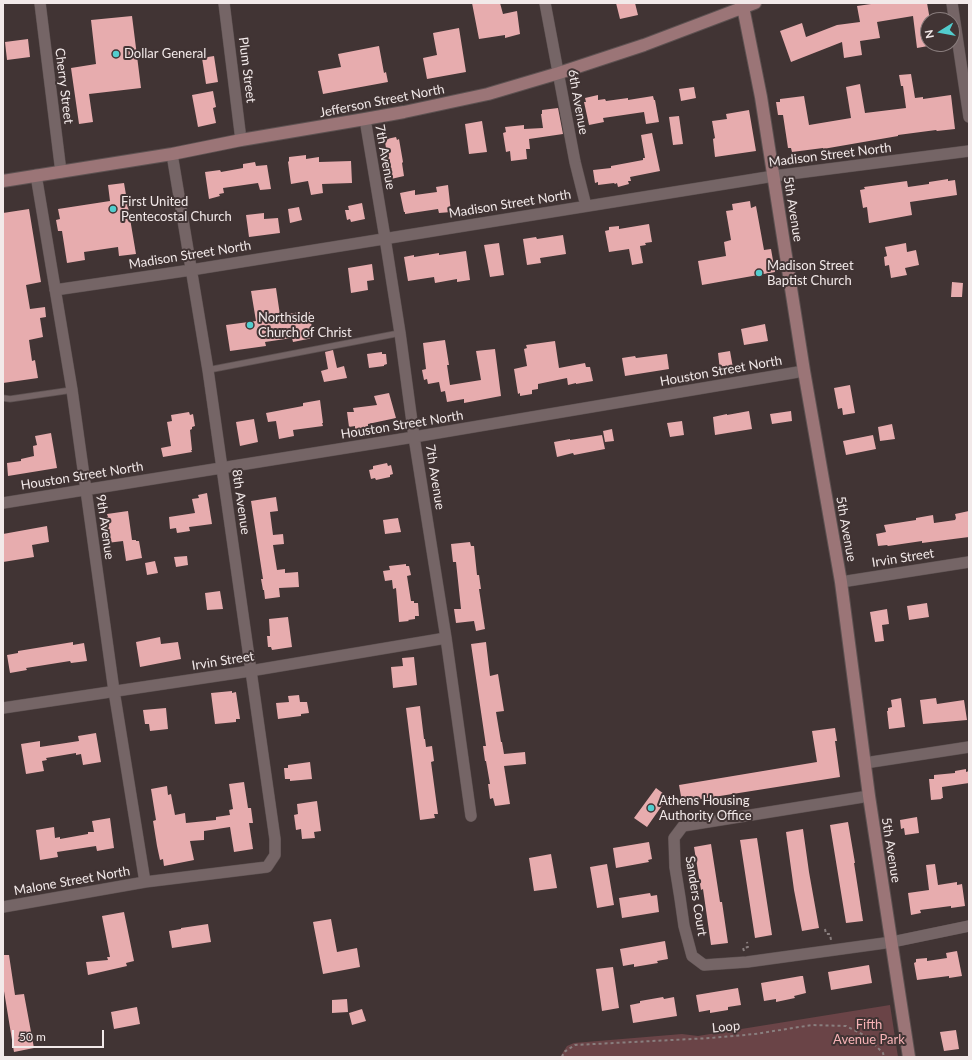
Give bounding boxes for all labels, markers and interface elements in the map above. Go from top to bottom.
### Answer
north arrow [920,12,960,52]
text: N [922,29,936,40]
street label: Plum Street [235,36,259,104]
place label: Dollar General [124,46,206,62]
street label: Cherry Street [52,47,76,125]
marker: Dollar General [111,49,121,59]
street label: 6th Avenue [565,68,591,136]
street label: Jefferson Street North [318,81,446,121]
street label: 7th Avenue [372,123,398,191]
street label: Madison Street North [768,140,892,170]
street label: 5th Avenue [780,175,806,243]
street label: Madison Street North [448,187,572,221]
place label: First United Pentecostal Church [121,194,232,225]
marker: First United Pentecostal Church [108,204,118,214]
street label: Madison Street North [128,238,252,272]
place label: Madison Street Baptist Church [767,258,854,289]
marker: Madison Street Baptist Church [754,268,764,278]
place label: Northside Church of Christ [258,310,352,341]
marker: Northside Church of Christ [245,320,255,330]
street label: Houston Street North [659,353,783,389]
street label: Houston Street North [340,408,464,442]
street label: 7th Avenue [422,443,448,511]
street label: Houston Street North [20,459,144,493]
street label: 8th Avenue [229,468,253,536]
street label: 9th Avenue [93,493,117,561]
street label: 5th Avenue [833,495,859,563]
street label: Irvin Street [871,545,935,571]
street label: Irvin Street [191,648,255,674]
place label: Athens Housing Authority Office [659,793,752,824]
marker: Athens Housing Authority Office [646,803,656,813]
street label: 5th Avenue [878,816,904,884]
street label: Sanders Court [682,855,710,937]
street label: Malone Street North [13,863,131,899]
park label: Fifth Avenue Park [833,1017,905,1048]
street label: Loop [711,1018,741,1036]
scale bar [14,1022,106,1048]
text: 50 m [19,1029,46,1044]

